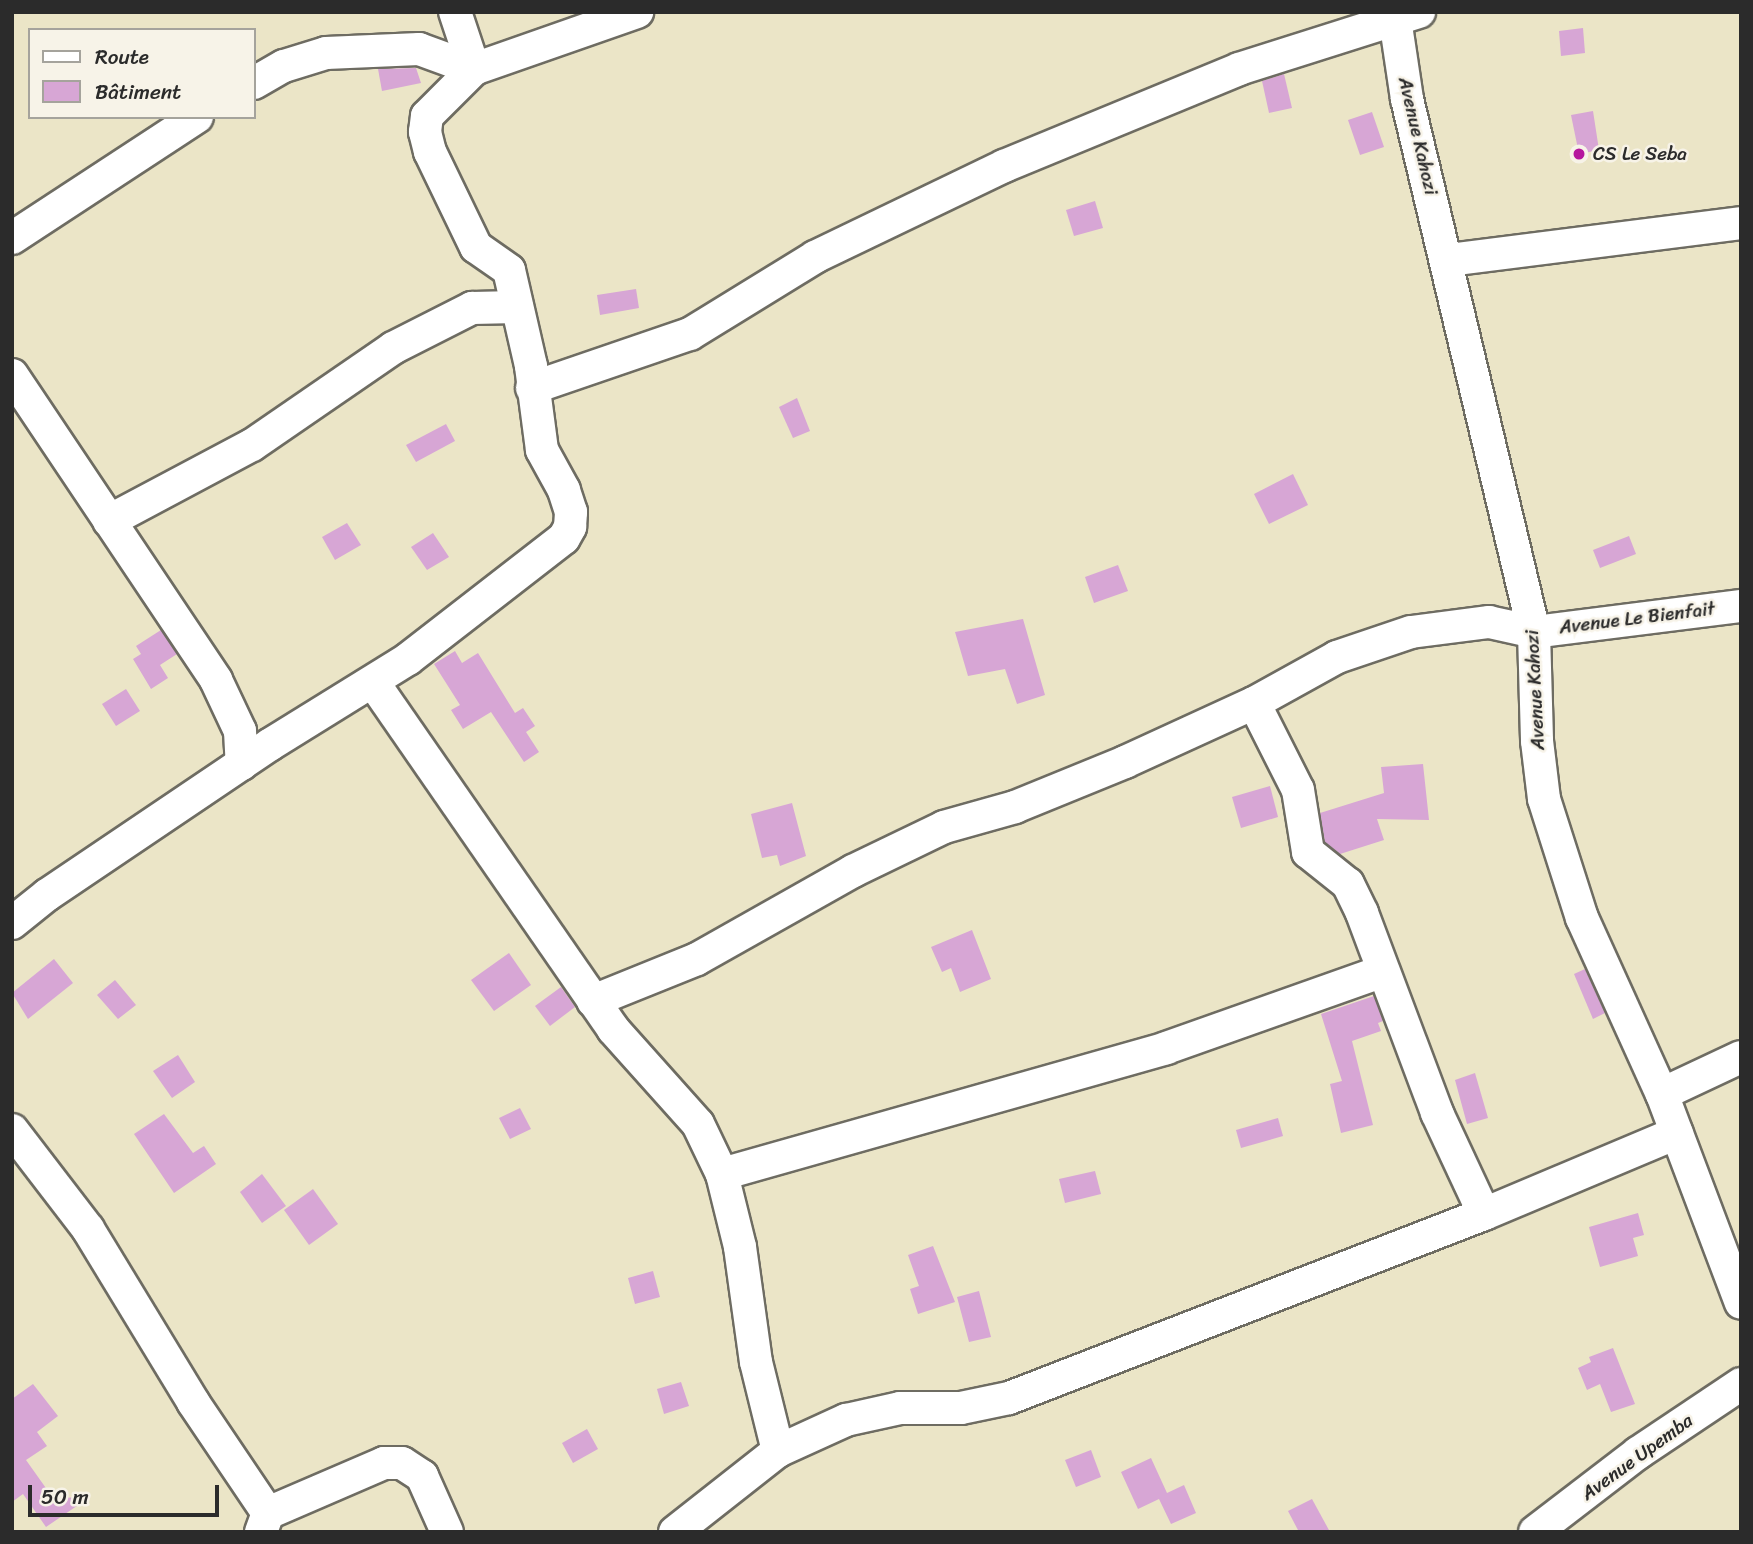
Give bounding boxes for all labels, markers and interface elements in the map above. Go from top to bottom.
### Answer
legend [28,28,256,119]
text: Route [95,38,149,76]
text: Bâtiment [95,73,181,111]
street label: Avenue Kahozi [1393,75,1443,197]
place label: CS Le Seba [1593,143,1687,165]
marker: CS Le Seba [1571,146,1587,162]
street label: Avenue Le Bienfait [1558,597,1716,639]
street label: Avenue Kahozi [1520,629,1550,751]
street label: Avenue Upemba [1577,1409,1697,1505]
scale bar [32,1470,222,1514]
text: 50 m [41,1478,89,1516]

